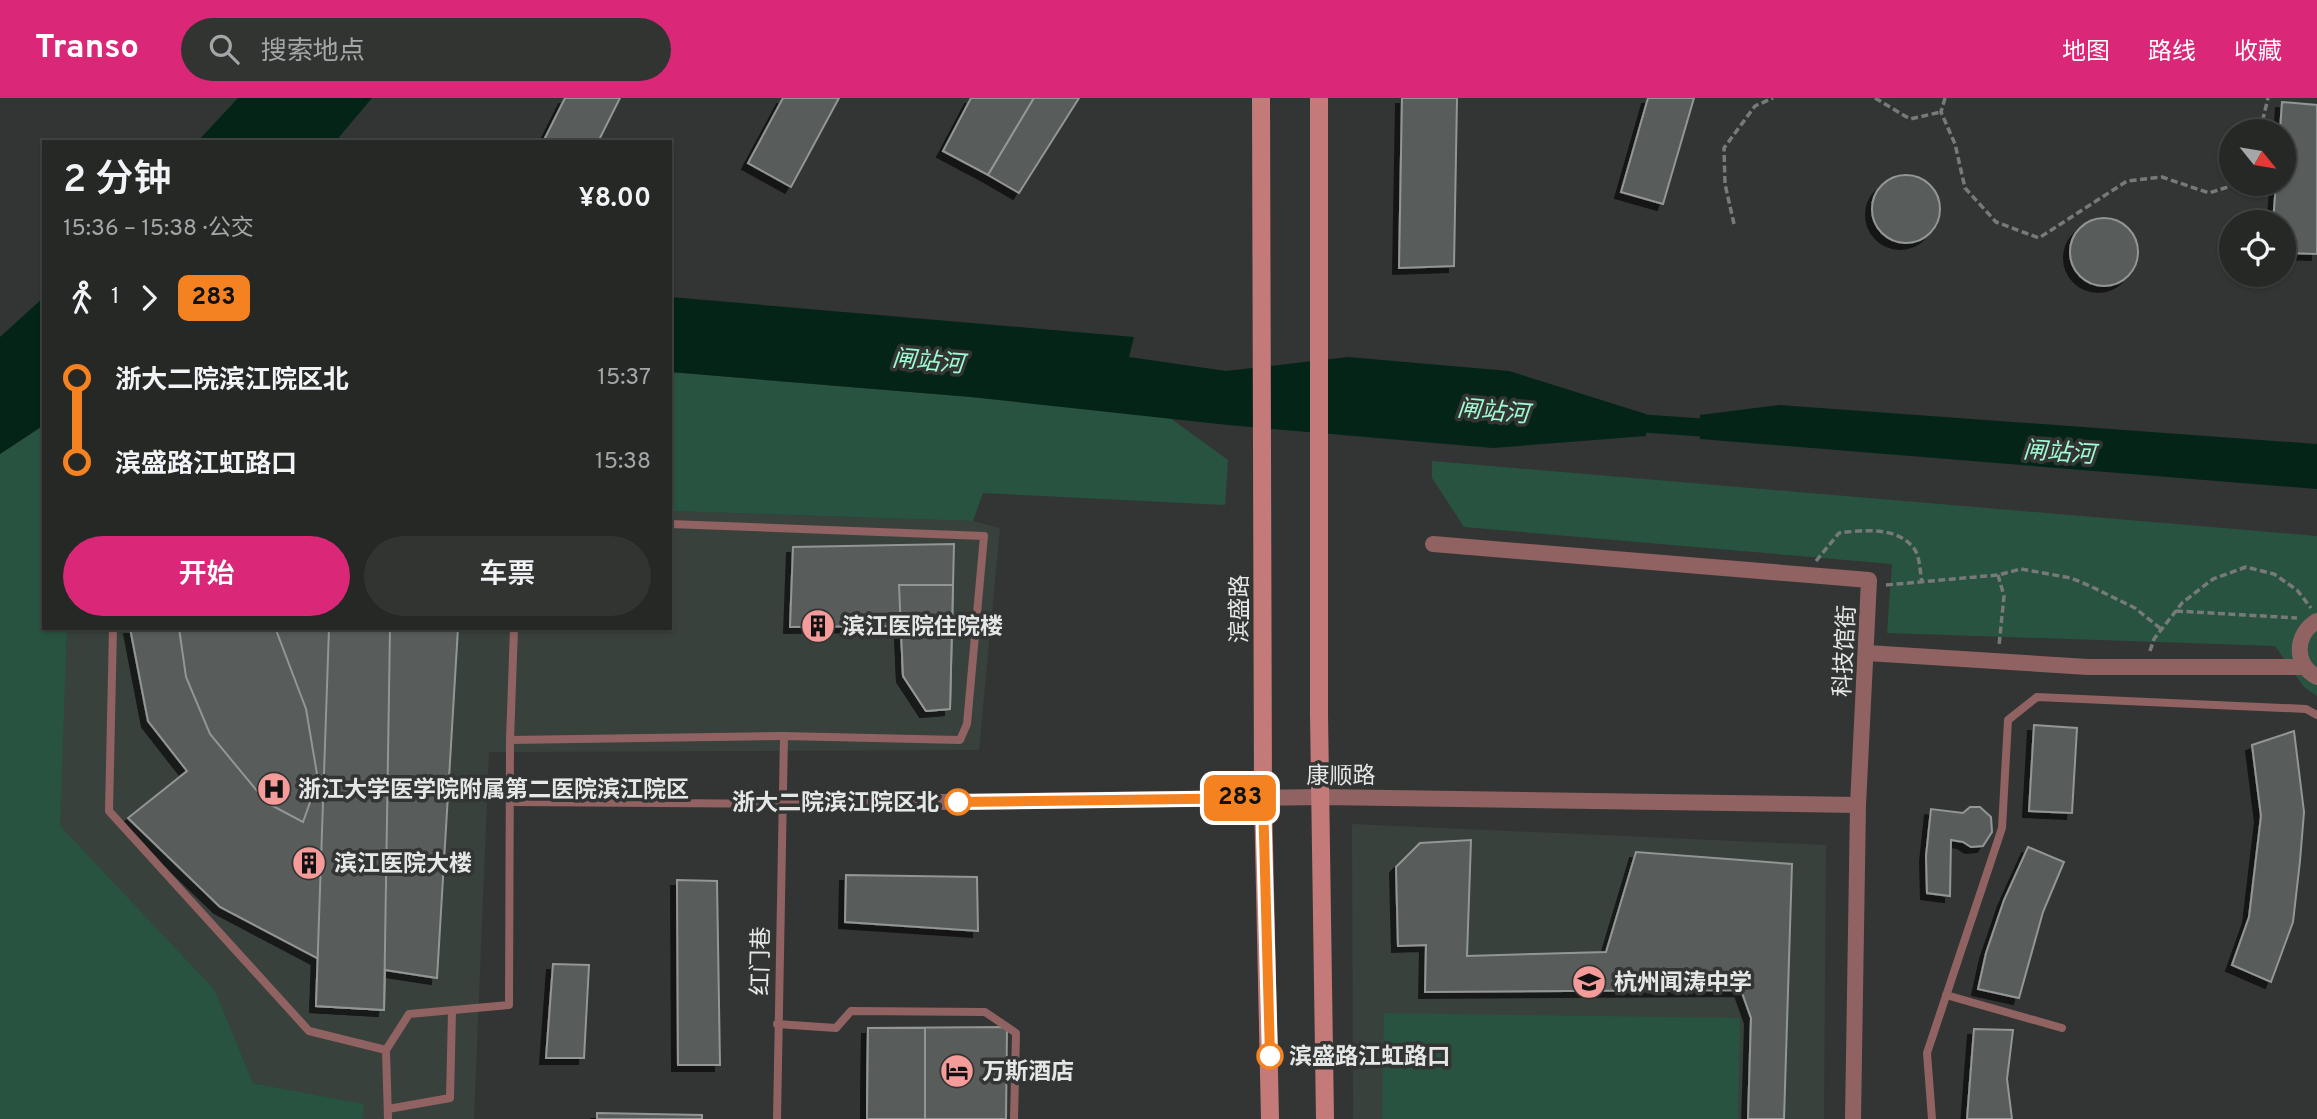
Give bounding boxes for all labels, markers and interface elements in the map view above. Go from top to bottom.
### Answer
search box [181,18,671,81]
text: Transo [35,28,139,70]
icon: search [205,30,243,68]
text: 搜索地点 [261,36,365,69]
text: 地图 [2062,38,2110,68]
text: 路线 [2148,38,2196,68]
text: 收藏 [2234,38,2282,68]
north arrow [2219,119,2296,196]
map controls [2219,119,2296,287]
text: 2 分钟 [63,157,172,206]
text: ¥8.00 [579,183,651,216]
button: locate [2219,210,2296,287]
text: 15:36 – 15:38 · 公交 [63,215,254,244]
icon: walk [63,279,101,317]
icon: forward [130,279,168,317]
text: 1 [111,283,120,312]
text: 283 [192,283,236,313]
water label: 闸站河 [891,345,969,381]
text: 15:37 [597,364,651,393]
text: 浙大二院滨江院区北 [115,365,349,398]
water label: 闸站河 [1456,395,1534,431]
water label: 闸站河 [2022,437,2100,472]
text: 15:38 [595,448,651,477]
text: 滨盛路江虹路口 [115,449,297,482]
button: 开始 [63,536,350,616]
button: 车票 [364,536,651,616]
street label: 滨盛路 [1227,575,1256,644]
street label: 科技馆街 [1830,604,1863,698]
building icon: 滨江医院住院楼 [799,607,837,645]
place label: 滨江医院住院楼 [842,614,1003,643]
street label: 康顺路 [1307,763,1376,792]
hospital icon: 浙江大学医学院附属第二医院滨江院区 [255,770,293,808]
line badge: 283 [1200,775,1280,821]
place label: 浙江大学医学院附属第二医院滨江院区 [298,777,689,806]
text: 283 [1218,783,1262,813]
marker: 浙大二院滨江院区北 [945,789,971,815]
place label: 浙大二院滨江院区北 [732,790,939,819]
building icon: 滨江医院大楼 [290,844,328,882]
place label: 滨江医院大楼 [334,851,472,880]
street label: 红门巷 [747,926,778,996]
school or university icon: 杭州闻涛中学 [1570,963,1608,1001]
place label: 杭州闻涛中学 [1614,970,1752,999]
marker: 滨盛路江虹路口 [1257,1043,1283,1069]
place label: 滨盛路江虹路口 [1289,1044,1450,1073]
hotel icon: 万斯酒店 [938,1052,976,1090]
place label: 万斯酒店 [982,1059,1074,1088]

